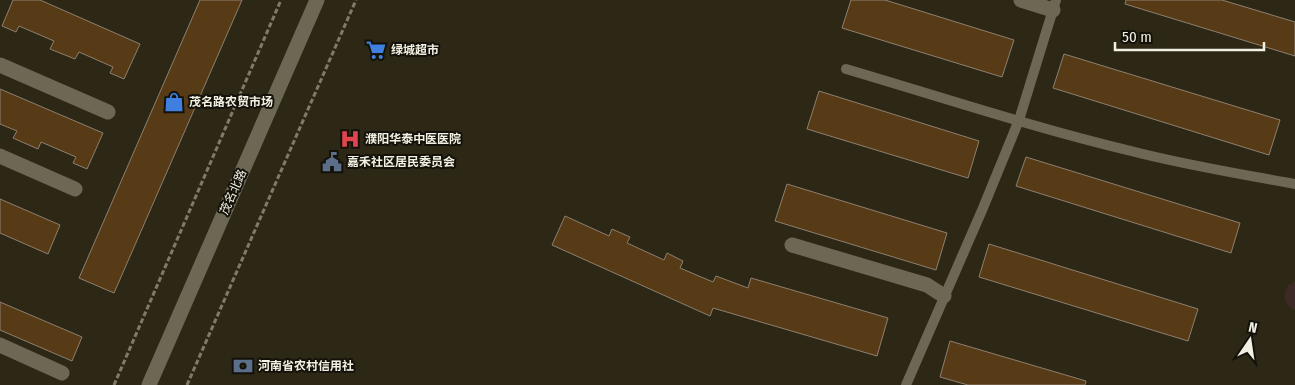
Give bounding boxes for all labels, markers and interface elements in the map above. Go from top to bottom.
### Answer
scale bar [1115,20,1264,52]
text: 50 m [1122,28,1152,46]
supermarket icon: 绿城超市 [365,39,387,61]
place label: 绿城超市 [391,43,439,57]
shop icon: 茂名路农贸市场 [163,91,185,113]
place label: 茂名路农贸市场 [189,95,273,109]
hospital icon: 濮阳华泰中医医院 [339,128,361,150]
place label: 濮阳华泰中医医院 [365,132,461,146]
public building icon: 嘉禾社区居民委员会 [321,151,343,173]
place label: 嘉禾社区居民委员会 [347,155,455,169]
street label: 茂名北路 [217,167,249,217]
north arrow [1225,315,1275,365]
text: N [1247,319,1259,337]
bank icon: 河南省农村信用社 [232,355,254,377]
place label: 河南省农村信用社 [258,359,354,373]

